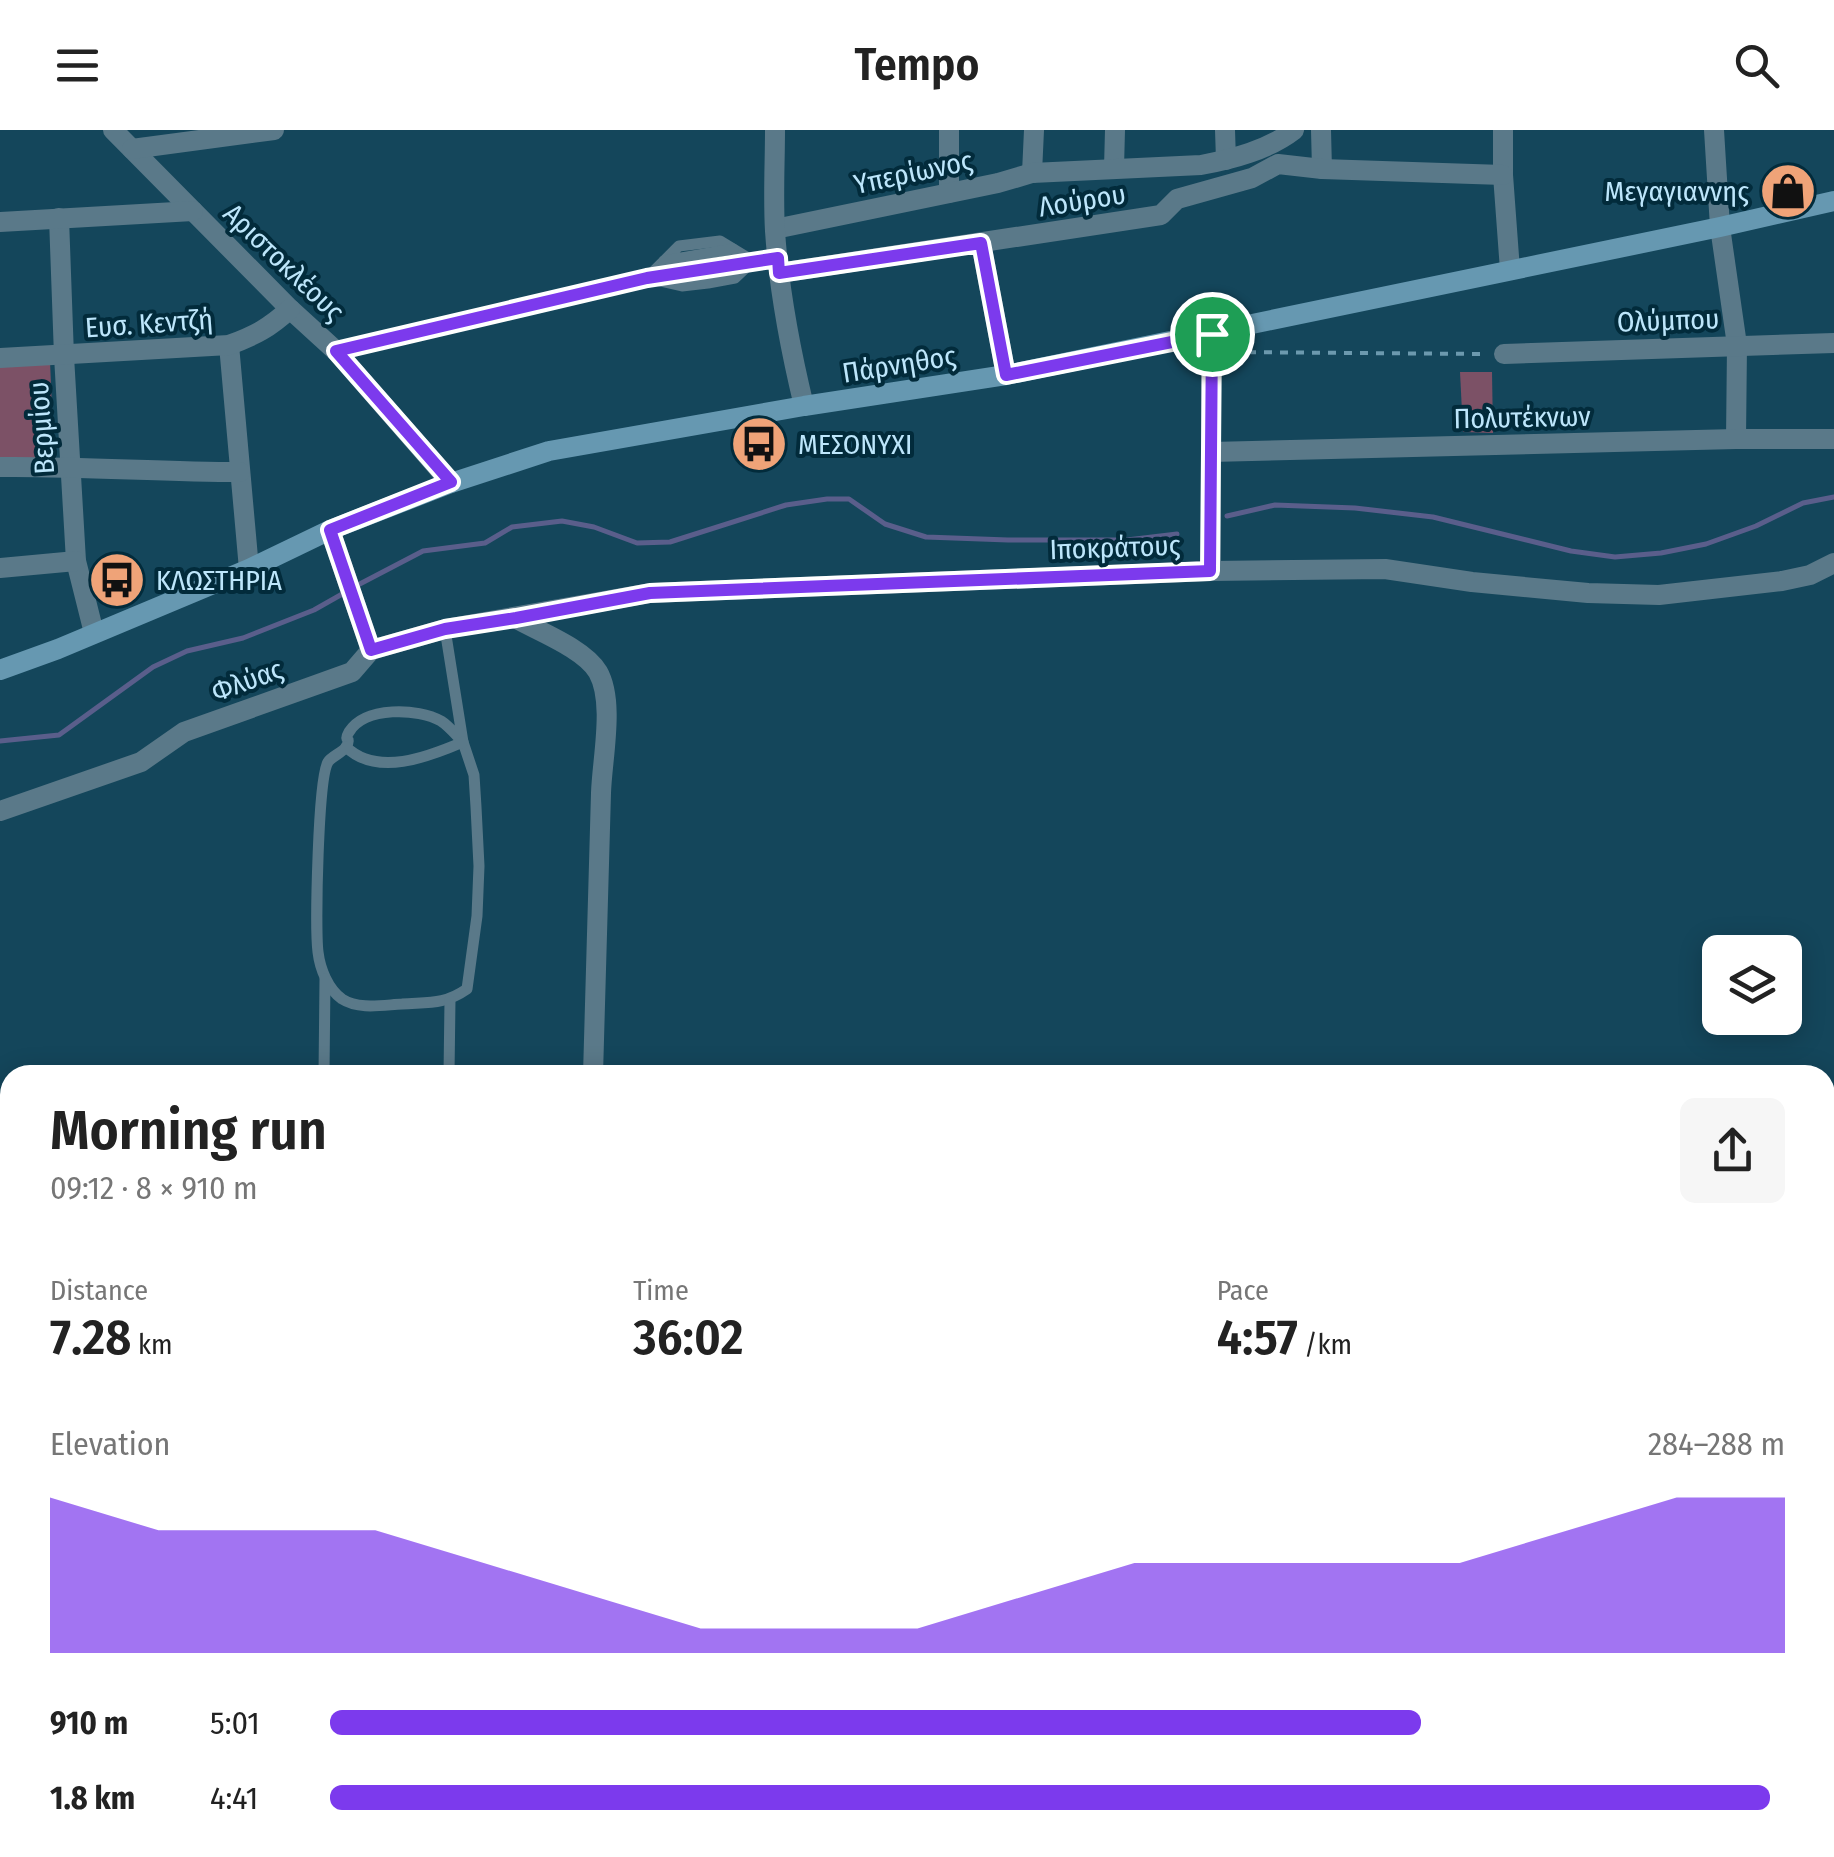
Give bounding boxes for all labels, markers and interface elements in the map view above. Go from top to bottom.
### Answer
icon: menu [50,38,105,93]
text: Tempo [855,38,979,92]
icon: search [1729,38,1784,93]
street label: Υπερίωνος [851,144,976,201]
shop icon: Μεγαγιαννης [1758,161,1818,221]
place label: Μεγαγιαννης [1604,175,1749,208]
street label: Λούρου [1036,177,1128,224]
street label: Αριστοκλέους [217,197,351,328]
pin [1170,292,1255,377]
street label: Ολύμπου [1616,302,1720,339]
street label: Ευσ. Κεντζή [84,303,214,344]
icon: arrive [1185,307,1240,362]
street label: Πάρνηθος [840,339,958,390]
street label: Βερμίου [22,381,61,475]
street label: Πολυτέκνων [1453,400,1591,435]
bus stop icon: ΜΕΣΟΝΥΧΙ [729,414,789,474]
place label: ΜΕΣΟΝΥΧΙ [798,428,912,461]
street label: Ιποκράτους [1049,529,1181,566]
bus stop icon: ΚΛΩΣΤΗΡΙΑ [87,550,147,610]
place label: ΚΛΩΣΤΗΡΙΑ [156,564,282,597]
street label: Φλύας [207,652,287,709]
map controls [1702,935,1802,1035]
button: layers [1702,935,1802,1035]
text: Morning run [50,1098,327,1164]
button: share [1680,1098,1785,1203]
text: 09:12 · 8 × 910 m [50,1169,258,1207]
text: Distance [50,1274,148,1307]
text: Time [633,1274,689,1307]
text: Pace [1217,1274,1269,1307]
text: 7.28 [50,1307,131,1367]
text: 36:02 [633,1307,743,1367]
text: 4:57 [1217,1307,1298,1367]
text: km [131,1328,173,1361]
text: /km [1298,1328,1352,1361]
text: Elevation [50,1425,170,1463]
text: 284–288 m [1648,1425,1785,1463]
text: 910 m [50,1704,128,1742]
text: 5:01 [210,1704,260,1742]
text: 1.8 km [50,1779,135,1817]
text: 4:41 [210,1779,258,1817]

